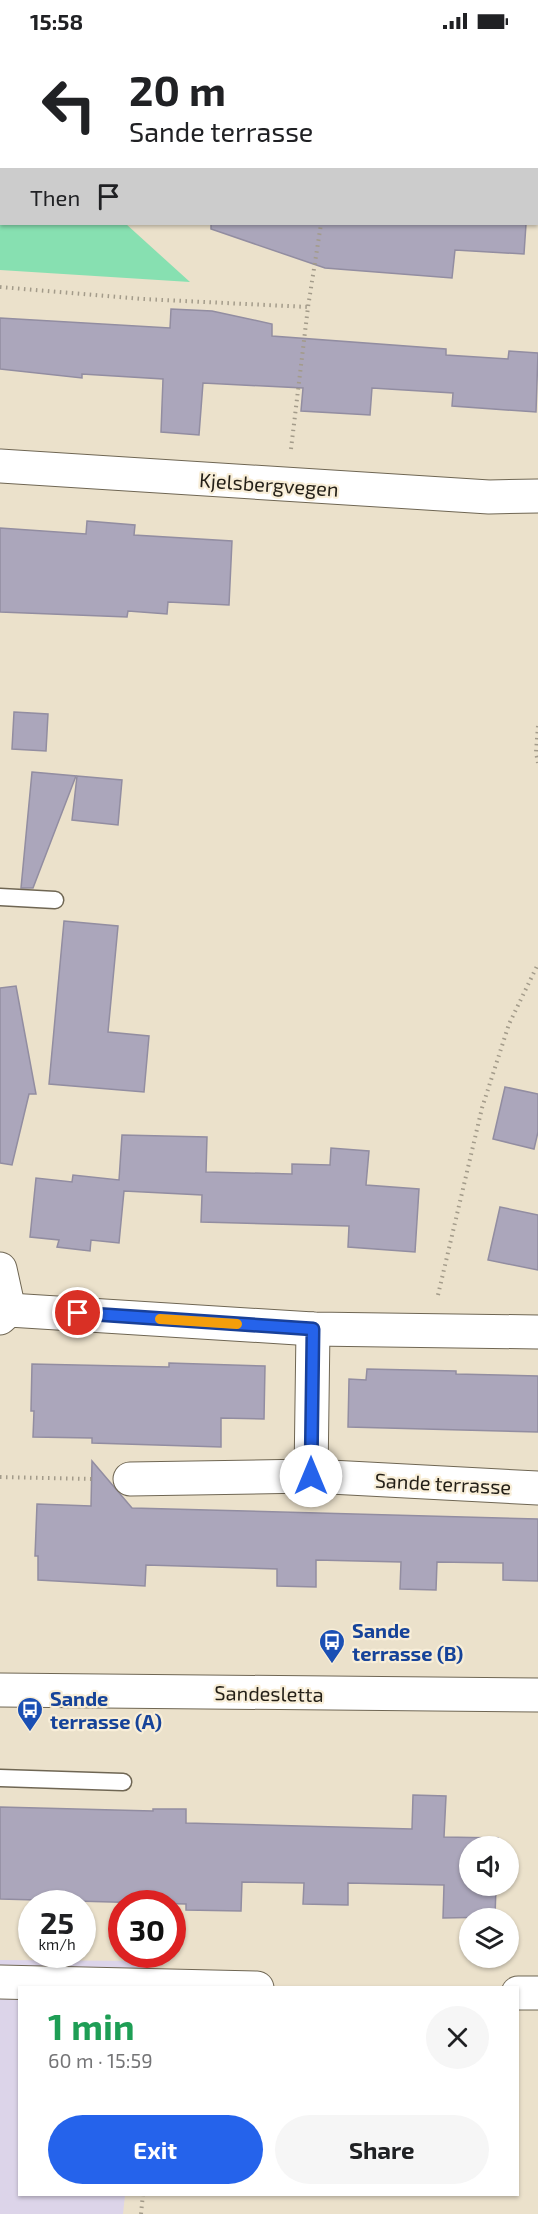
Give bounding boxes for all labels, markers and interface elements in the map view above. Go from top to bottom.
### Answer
text: 15:58 [30,8,83,34]
text: 20 m [129,64,226,114]
icon: left [30,66,108,144]
text: Sande terrasse [129,115,313,147]
icon: arrive [92,180,125,213]
text: Then [30,184,80,210]
street label: Kjelsbergvegen [199,467,339,501]
pin [52,1287,103,1338]
icon: arrive [61,1296,94,1329]
position arrow [279,1444,343,1508]
street label: Sande terrasse [374,1467,512,1499]
place label: Sande terrasse (B) [352,1618,463,1665]
bus stop icon: Sande terrasse (B) [317,1627,347,1665]
street label: Sandesletta [214,1680,324,1706]
place label: Sande terrasse (A) [50,1686,162,1733]
bus stop icon: Sande terrasse (A) [15,1695,45,1733]
map controls [459,1836,519,1968]
button: sound [459,1836,519,1896]
speed limit sign: 30 [108,1890,186,1968]
text: 25 [40,1904,74,1940]
button: layers [459,1908,519,1968]
text: km/h [38,1935,76,1953]
text: 1 min [48,2004,135,2047]
button: close [426,2006,489,2069]
text: 60 m · 15:59 [48,2048,153,2072]
button: Exit [48,2115,263,2184]
button: Share [275,2115,489,2184]

